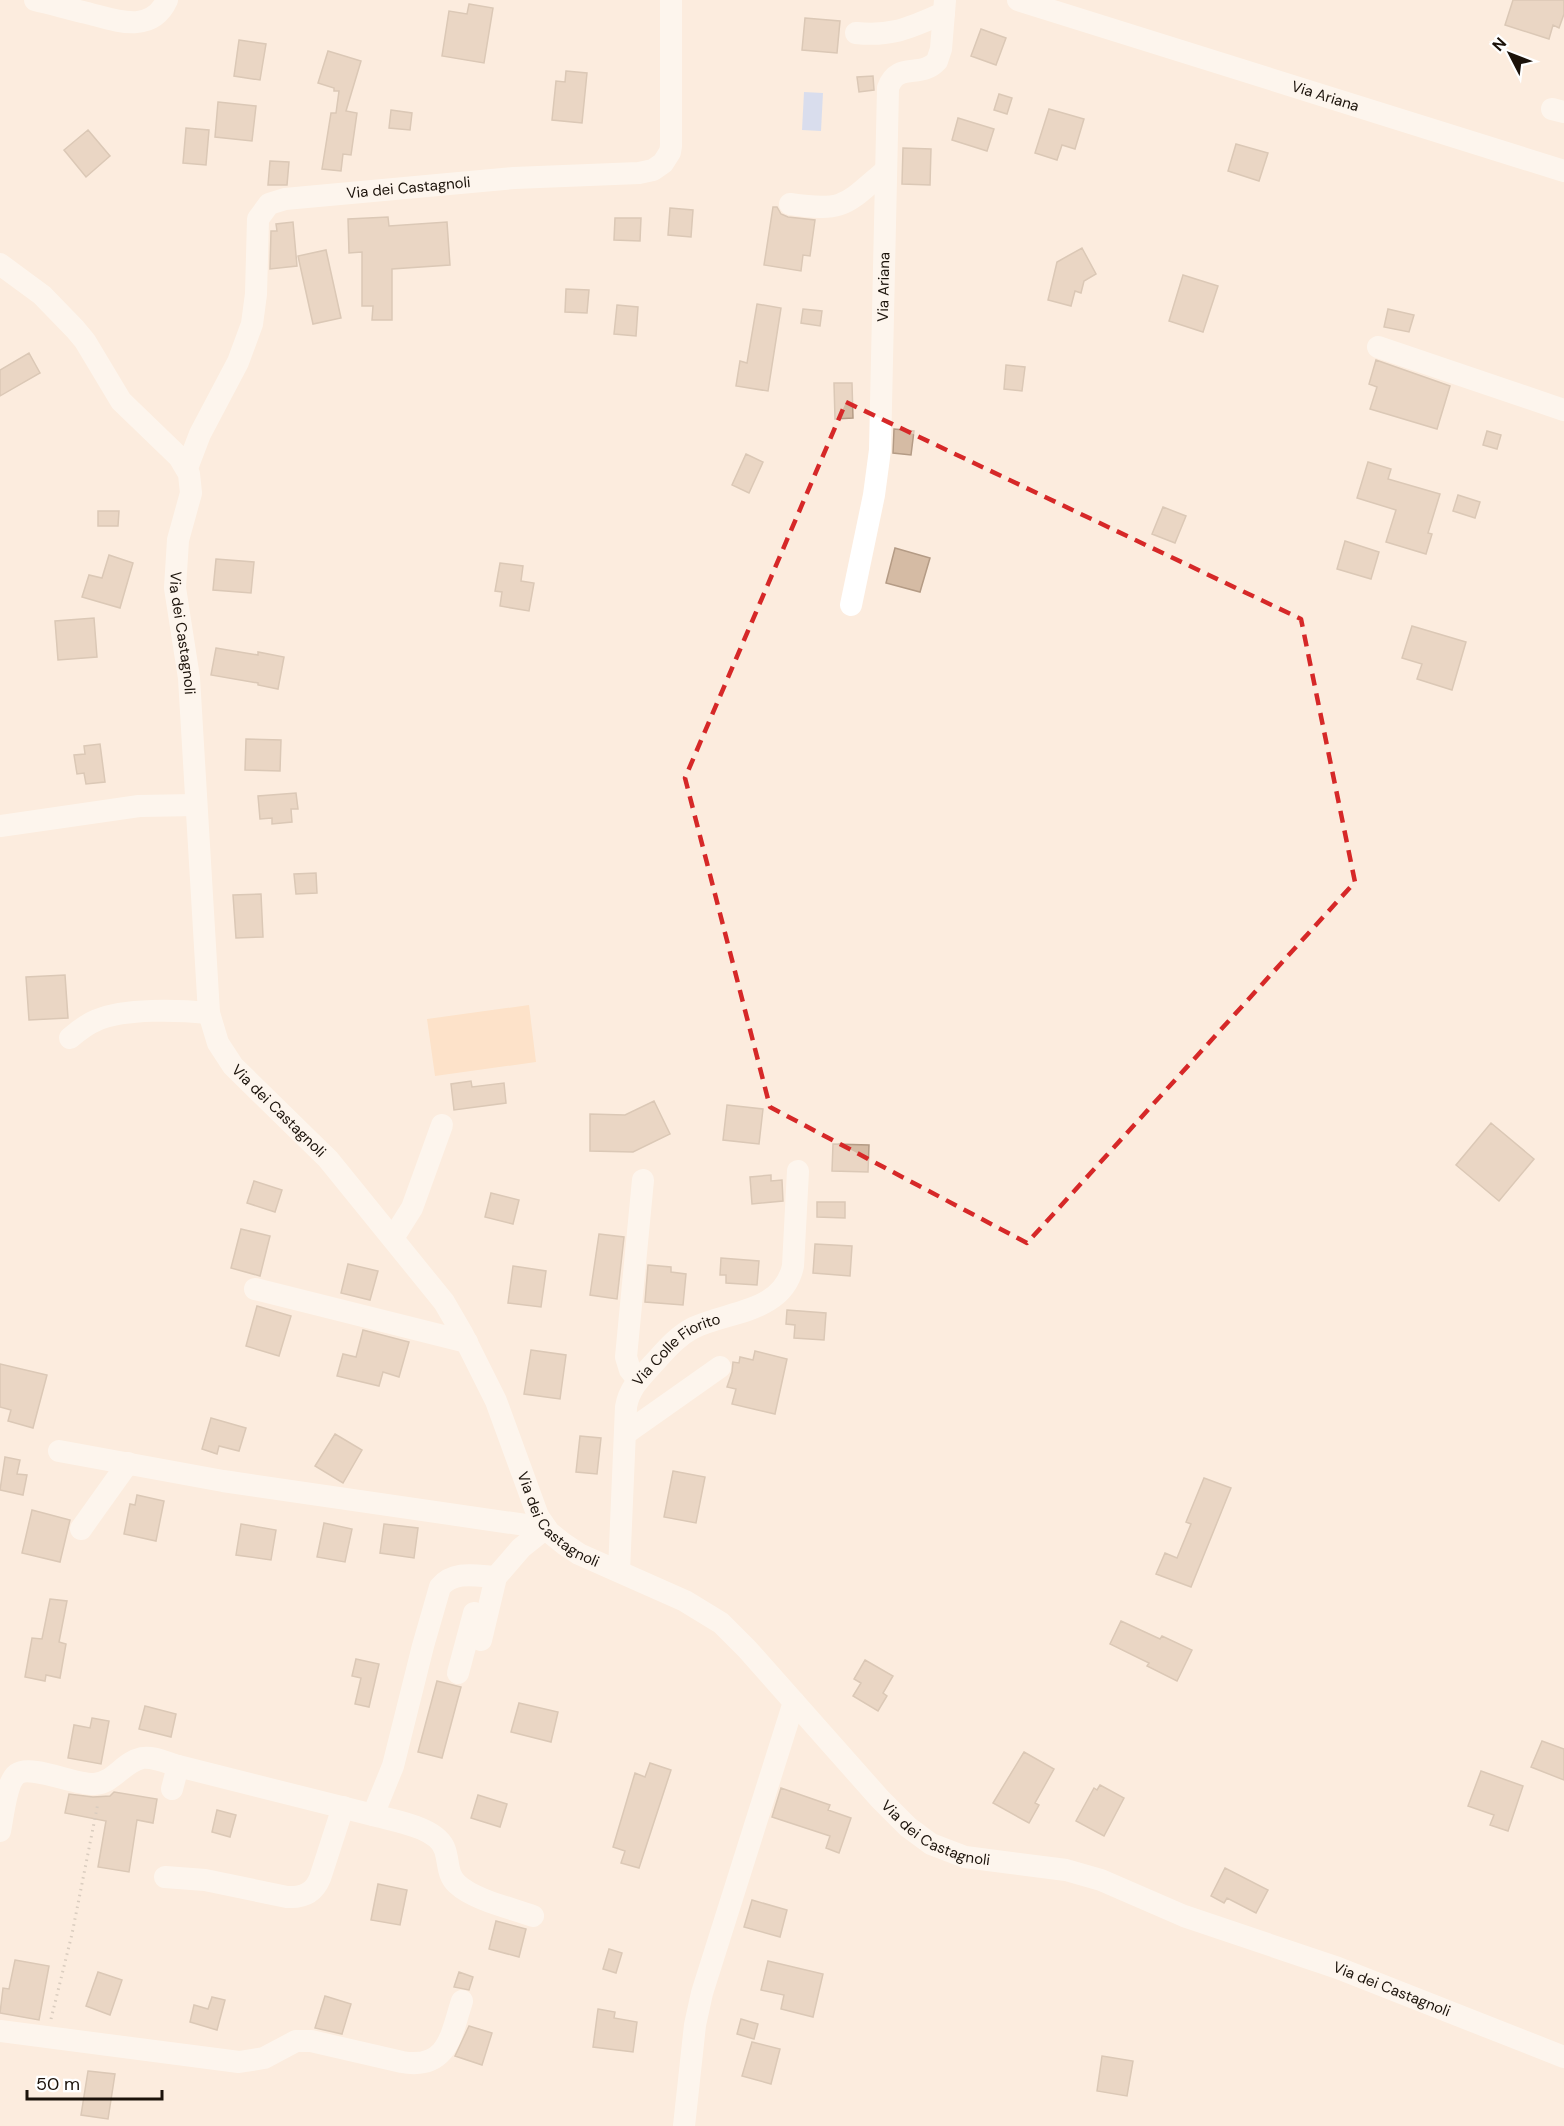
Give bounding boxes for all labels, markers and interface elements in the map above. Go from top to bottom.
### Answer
north arrow [1480,24,1540,84]
text: N [1488,33,1511,56]
street label: Via Ariana [1289,76,1362,116]
street label: Via dei Castagnoli [346,172,471,203]
street label: Via Ariana [873,252,894,322]
street label: Via dei Castagnoli [165,571,200,695]
street label: Via dei Castagnoli [227,1060,330,1161]
street label: Via Colle Fiorito [628,1309,723,1390]
street label: Via dei Castagnoli [513,1469,602,1572]
street label: Via dei Castagnoli [877,1796,991,1870]
street label: Via dei Castagnoli [1330,1957,1453,2021]
scale bar [27,2063,162,2101]
text: 50 m [36,2072,80,2096]

